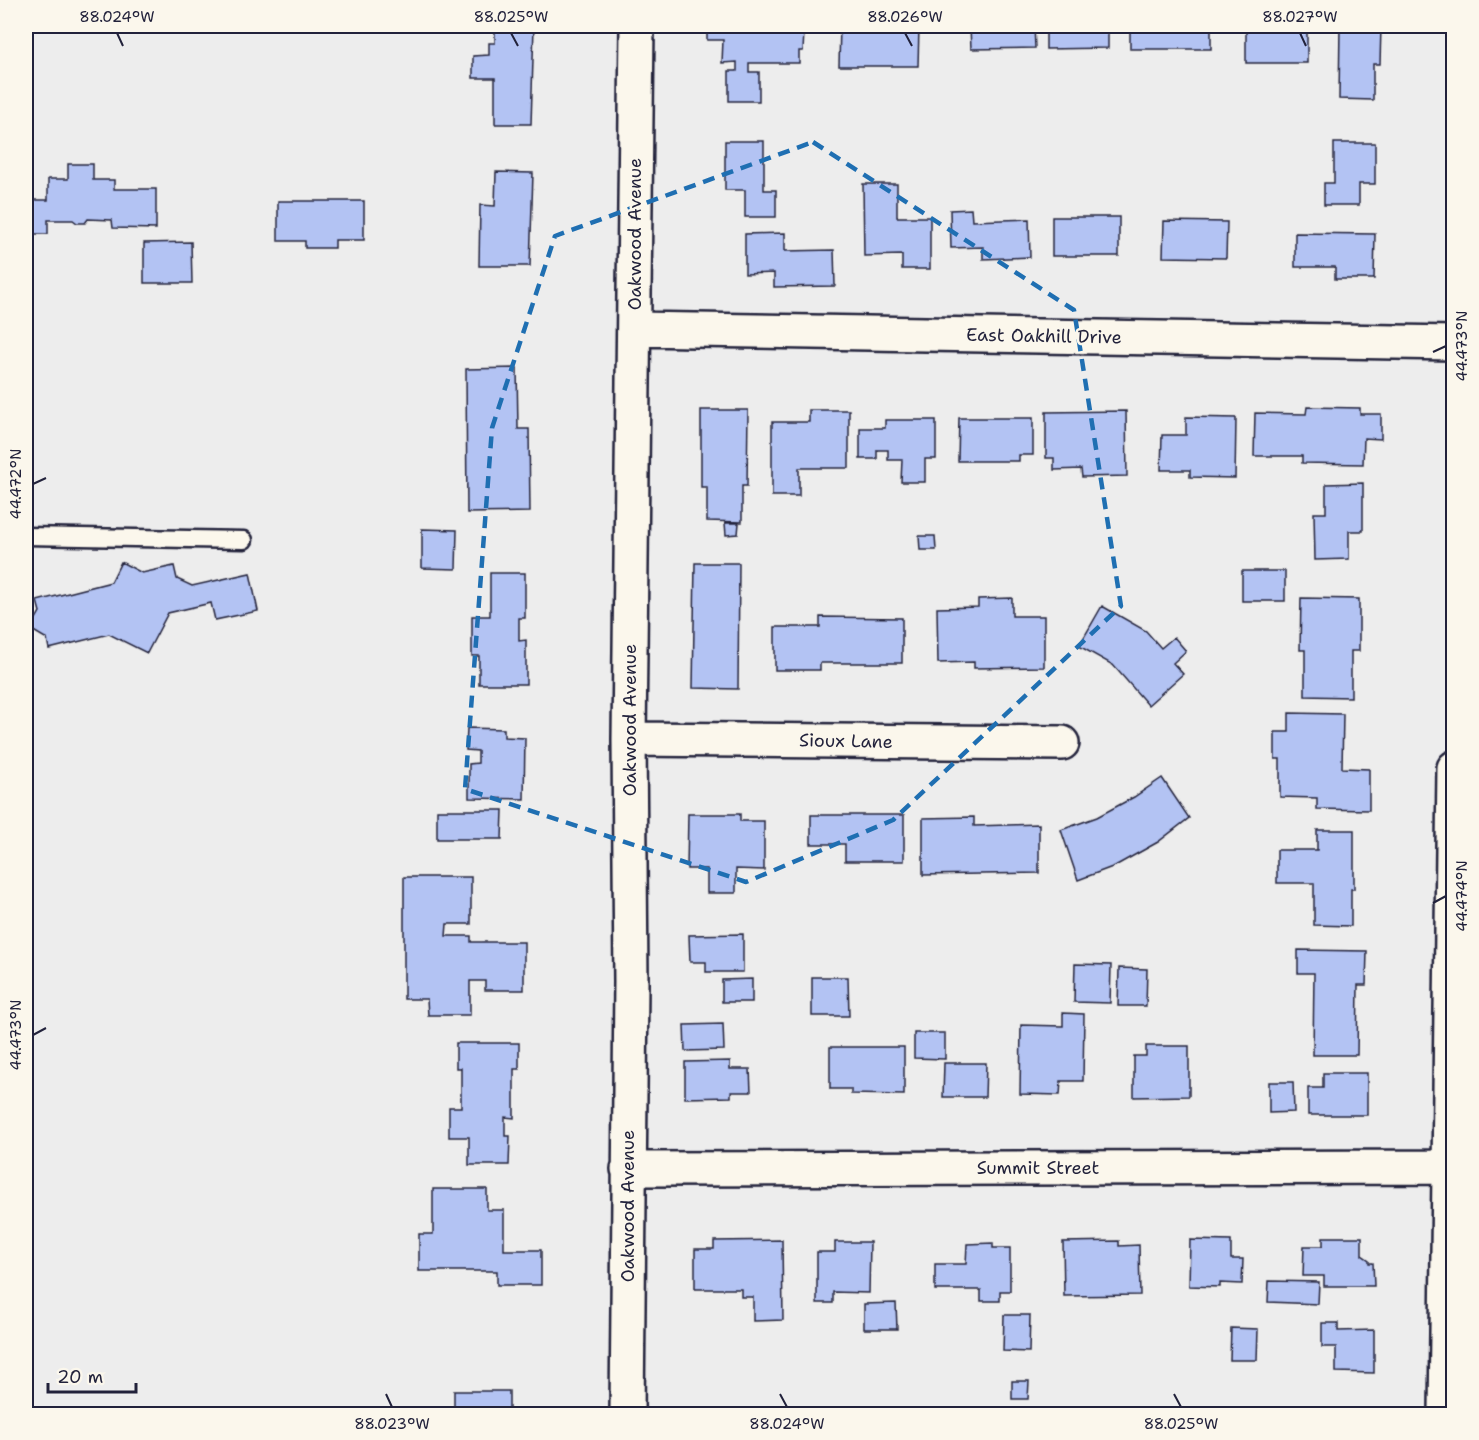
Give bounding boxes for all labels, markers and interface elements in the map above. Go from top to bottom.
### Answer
text: 88.024°W [79,7,155,27]
text: 88.025°W [474,7,548,27]
text: 88.026°W [867,7,943,27]
text: 88.027°W [1262,7,1338,27]
street label: Oakwood Avenue [623,158,647,310]
text: 44.473°N [1452,310,1472,382]
street label: East Oakhill Drive [966,323,1122,349]
text: 44.472°N [6,449,26,519]
street label: Oakwood Avenue [618,644,642,796]
street label: Sioux Lane [799,728,893,754]
text: 44.474°N [1452,860,1472,932]
text: 44.473°N [6,999,26,1071]
street label: Oakwood Avenue [616,1130,640,1282]
street label: Summit Street [977,1156,1099,1180]
scale bar [48,1356,136,1394]
text: 20 m [57,1365,103,1389]
text: 88.023°W [354,1414,430,1434]
text: 88.024°W [749,1414,825,1434]
text: 88.025°W [1144,1414,1218,1434]

